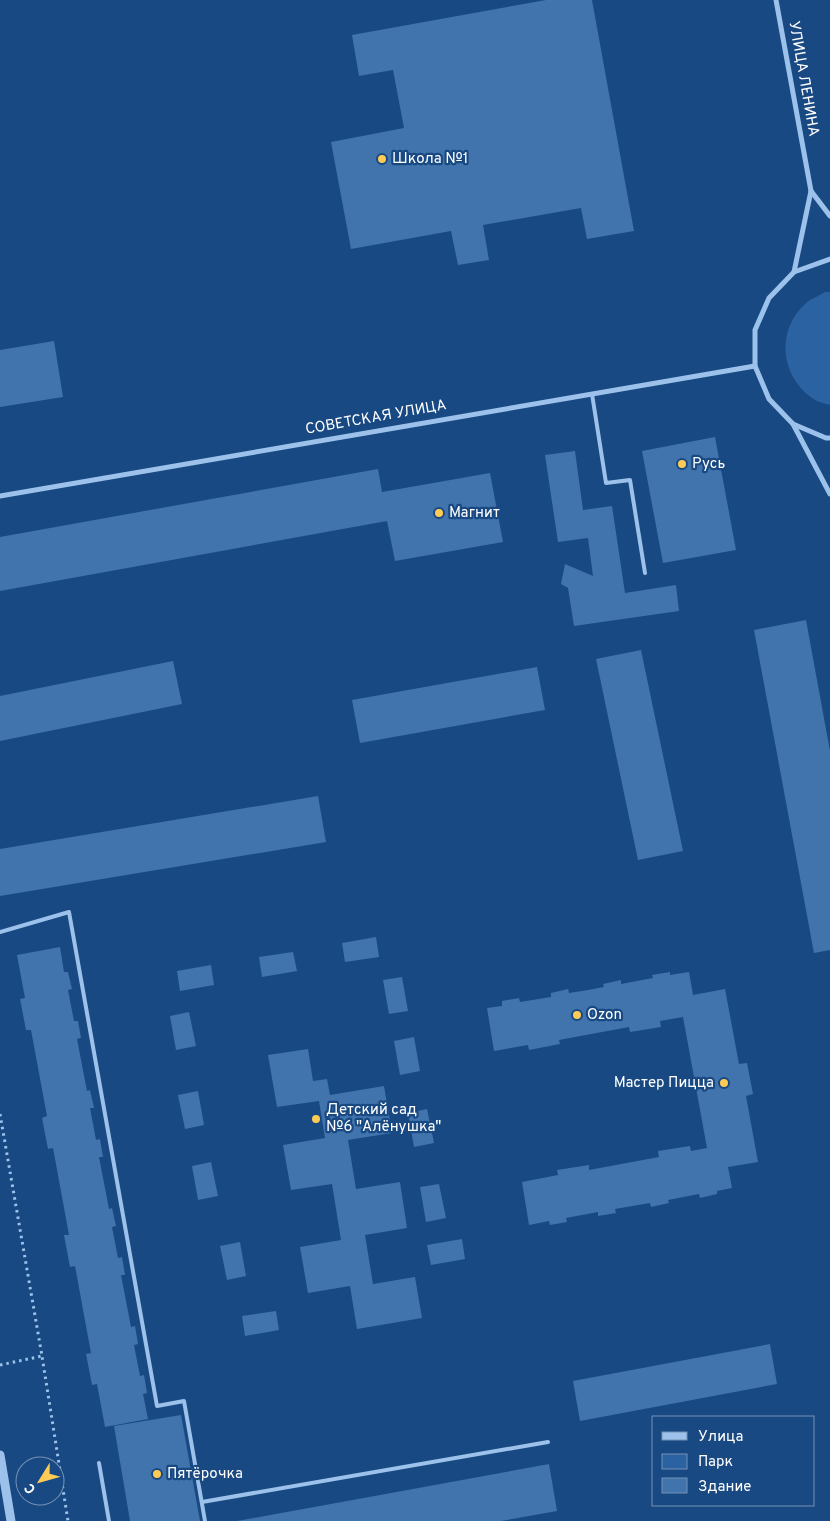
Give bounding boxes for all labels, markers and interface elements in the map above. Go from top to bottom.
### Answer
street label: УЛИЦА ЛЕНИНА [783,20,823,138]
place label: Школа №1 [392,150,468,169]
marker: Школа №1 [376,153,388,165]
street label: СОВЕТСКАЯ УЛИЦА [304,396,448,440]
place label: Русь [692,455,725,474]
marker: Русь [676,458,688,470]
place label: Магнит [449,504,500,523]
marker: Магнит [433,507,445,519]
place label: Ozon [587,1006,622,1025]
marker: Ozon [571,1009,583,1021]
place label: Мастер Пицца [614,1074,714,1093]
marker: Мастер Пицца [718,1077,730,1089]
place label: Детский сад №6 "Алёнушка" [326,1101,441,1137]
marker: Детский сад №6 "Алёнушка" [310,1113,322,1125]
legend [652,1416,815,1506]
text: Улица [698,1428,743,1447]
text: Парк [698,1453,733,1472]
north arrow [15,1456,65,1506]
place label: Пятёрочка [167,1465,243,1484]
marker: Пятёрочка [151,1468,163,1480]
text: Здание [698,1478,751,1497]
text: С [21,1479,40,1497]

